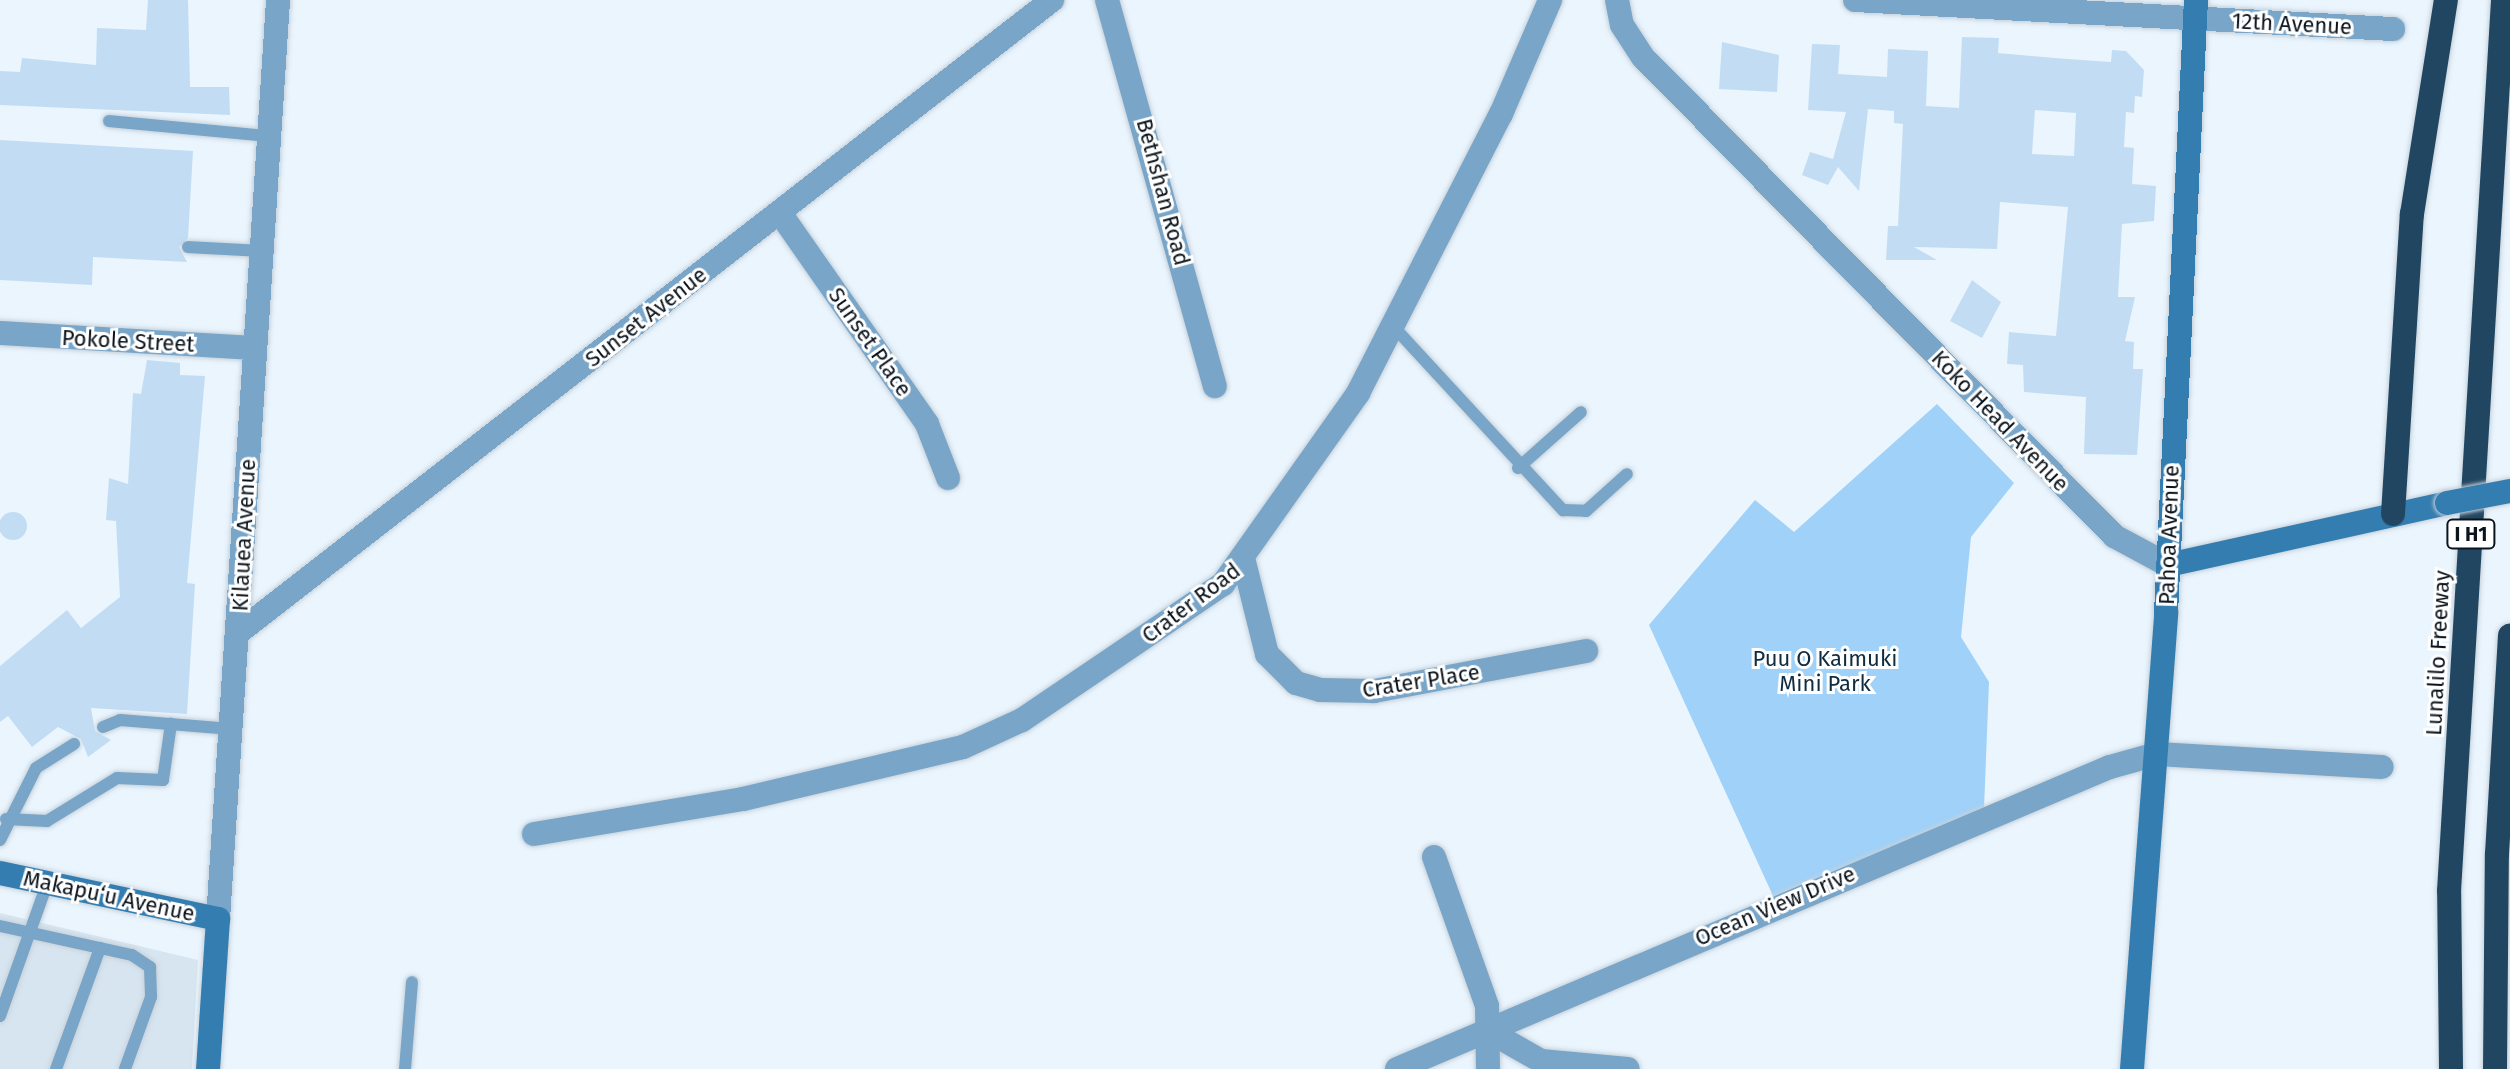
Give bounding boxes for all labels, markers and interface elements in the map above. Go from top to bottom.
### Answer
street label: 12th Avenue [2231,8,2353,40]
street label: Bethshan Road [1131,116,1195,268]
street label: Sunset Avenue [580,261,712,373]
street label: Sunset Place [823,283,917,401]
street label: Pokole Street [61,324,195,358]
street label: Koko Head Avenue [1926,345,2074,497]
street label: Kilauea Avenue [227,458,261,612]
street label: Pahoa Avenue [2153,465,2185,605]
road number: I H1 [2445,518,2497,550]
street label: Crater Road [1137,557,1245,649]
street label: Lunalilo Freeway [2420,570,2456,736]
park label: Puu O Kaimuki Mini Park [1753,645,1897,696]
street label: Crater Place [1360,659,1482,703]
street label: Ocean View Drive [1691,860,1859,952]
street label: Makapu‘u Avenue [21,865,197,927]

